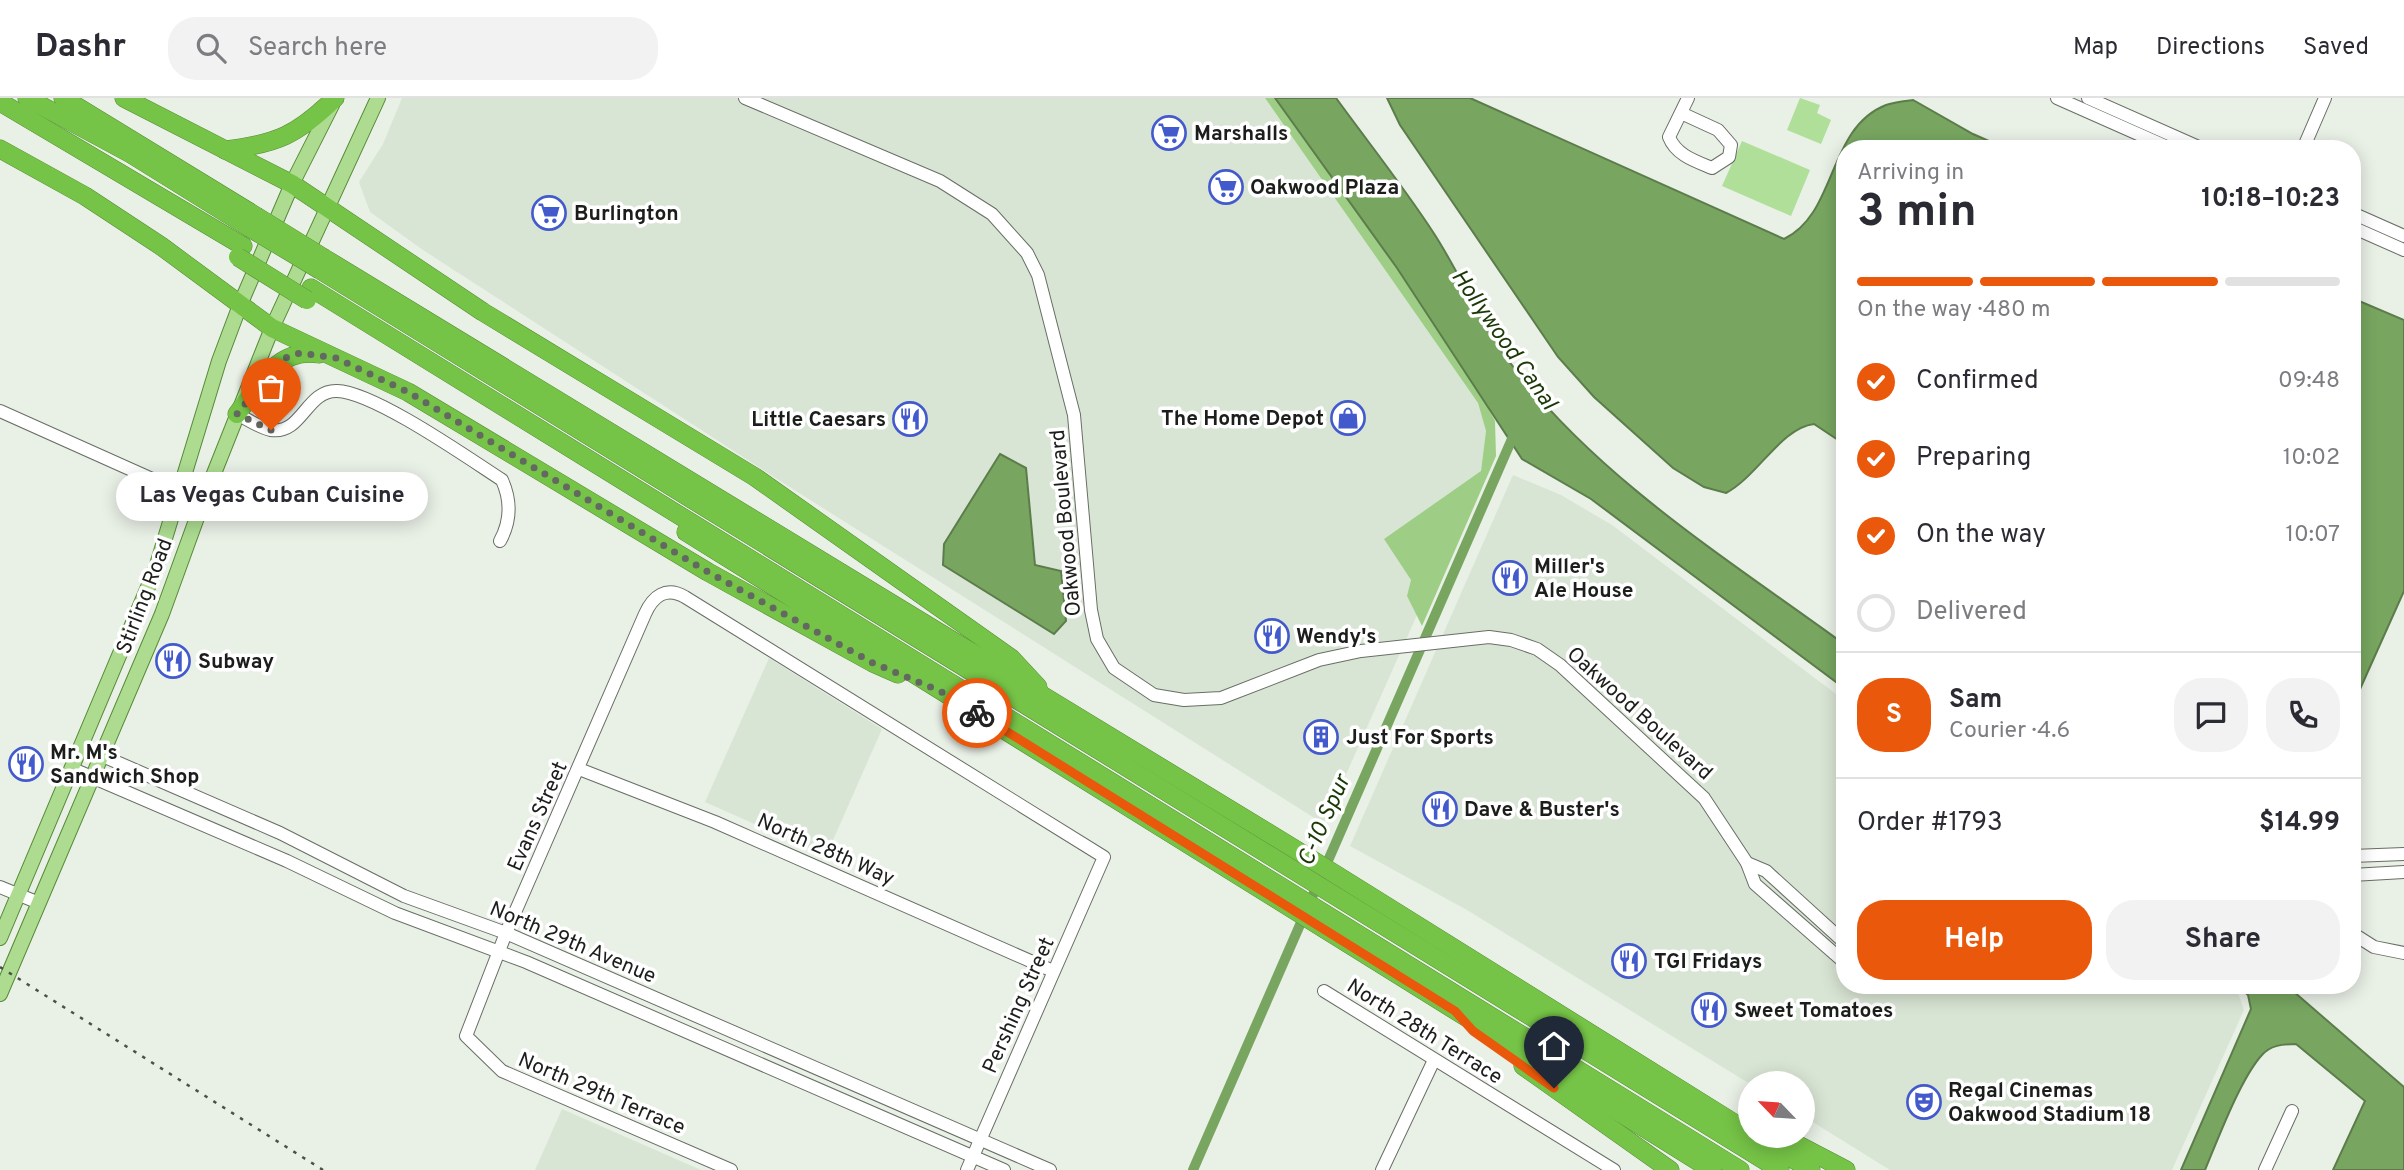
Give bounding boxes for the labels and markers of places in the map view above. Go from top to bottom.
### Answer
supermarket icon: Marshalls [1150,114,1188,152]
place label: Marshalls [1194,121,1288,148]
supermarket icon: Oakwood Plaza [1207,168,1245,206]
place label: Oakwood Plaza [1250,175,1399,202]
supermarket icon: Burlington [530,194,568,232]
place label: Burlington [574,201,679,228]
pin [241,358,301,430]
shop icon: The Home Depot [1329,399,1367,437]
restaurant icon: Little Caesars [891,400,929,438]
place label: The Home Depot [1161,406,1324,433]
place label: Little Caesars [751,407,886,434]
callout: Las Vegas Cuban Cuisine [115,472,427,521]
place label: Miller's Ale House [1534,554,1633,605]
restaurant icon: Miller's Ale House [1491,559,1529,597]
restaurant icon: Wendy's [1253,617,1291,655]
place label: Wendy's [1296,624,1377,651]
restaurant icon: Subway [154,642,192,680]
place label: Subway [198,649,274,676]
building icon: Just For Sports [1302,718,1340,756]
place label: Just For Sports [1346,725,1494,752]
place label: Mr. M's Sandwich Shop [50,740,199,791]
restaurant icon: Mr. M's Sandwich Shop [7,745,45,783]
restaurant icon: Dave & Buster's [1421,790,1459,828]
place label: Dave & Buster's [1464,797,1620,824]
restaurant icon: TGI Fridays [1610,942,1648,980]
place label: TGI Fridays [1654,949,1762,976]
restaurant icon: Sweet Tomatoes [1690,991,1728,1029]
place label: Sweet Tomatoes [1734,998,1893,1025]
pin [1524,1016,1584,1088]
place label: Regal Cinemas Oakwood Stadium 18 [1948,1078,2151,1129]
theatre icon: Regal Cinemas Oakwood Stadium 18 [1905,1083,1943,1121]

